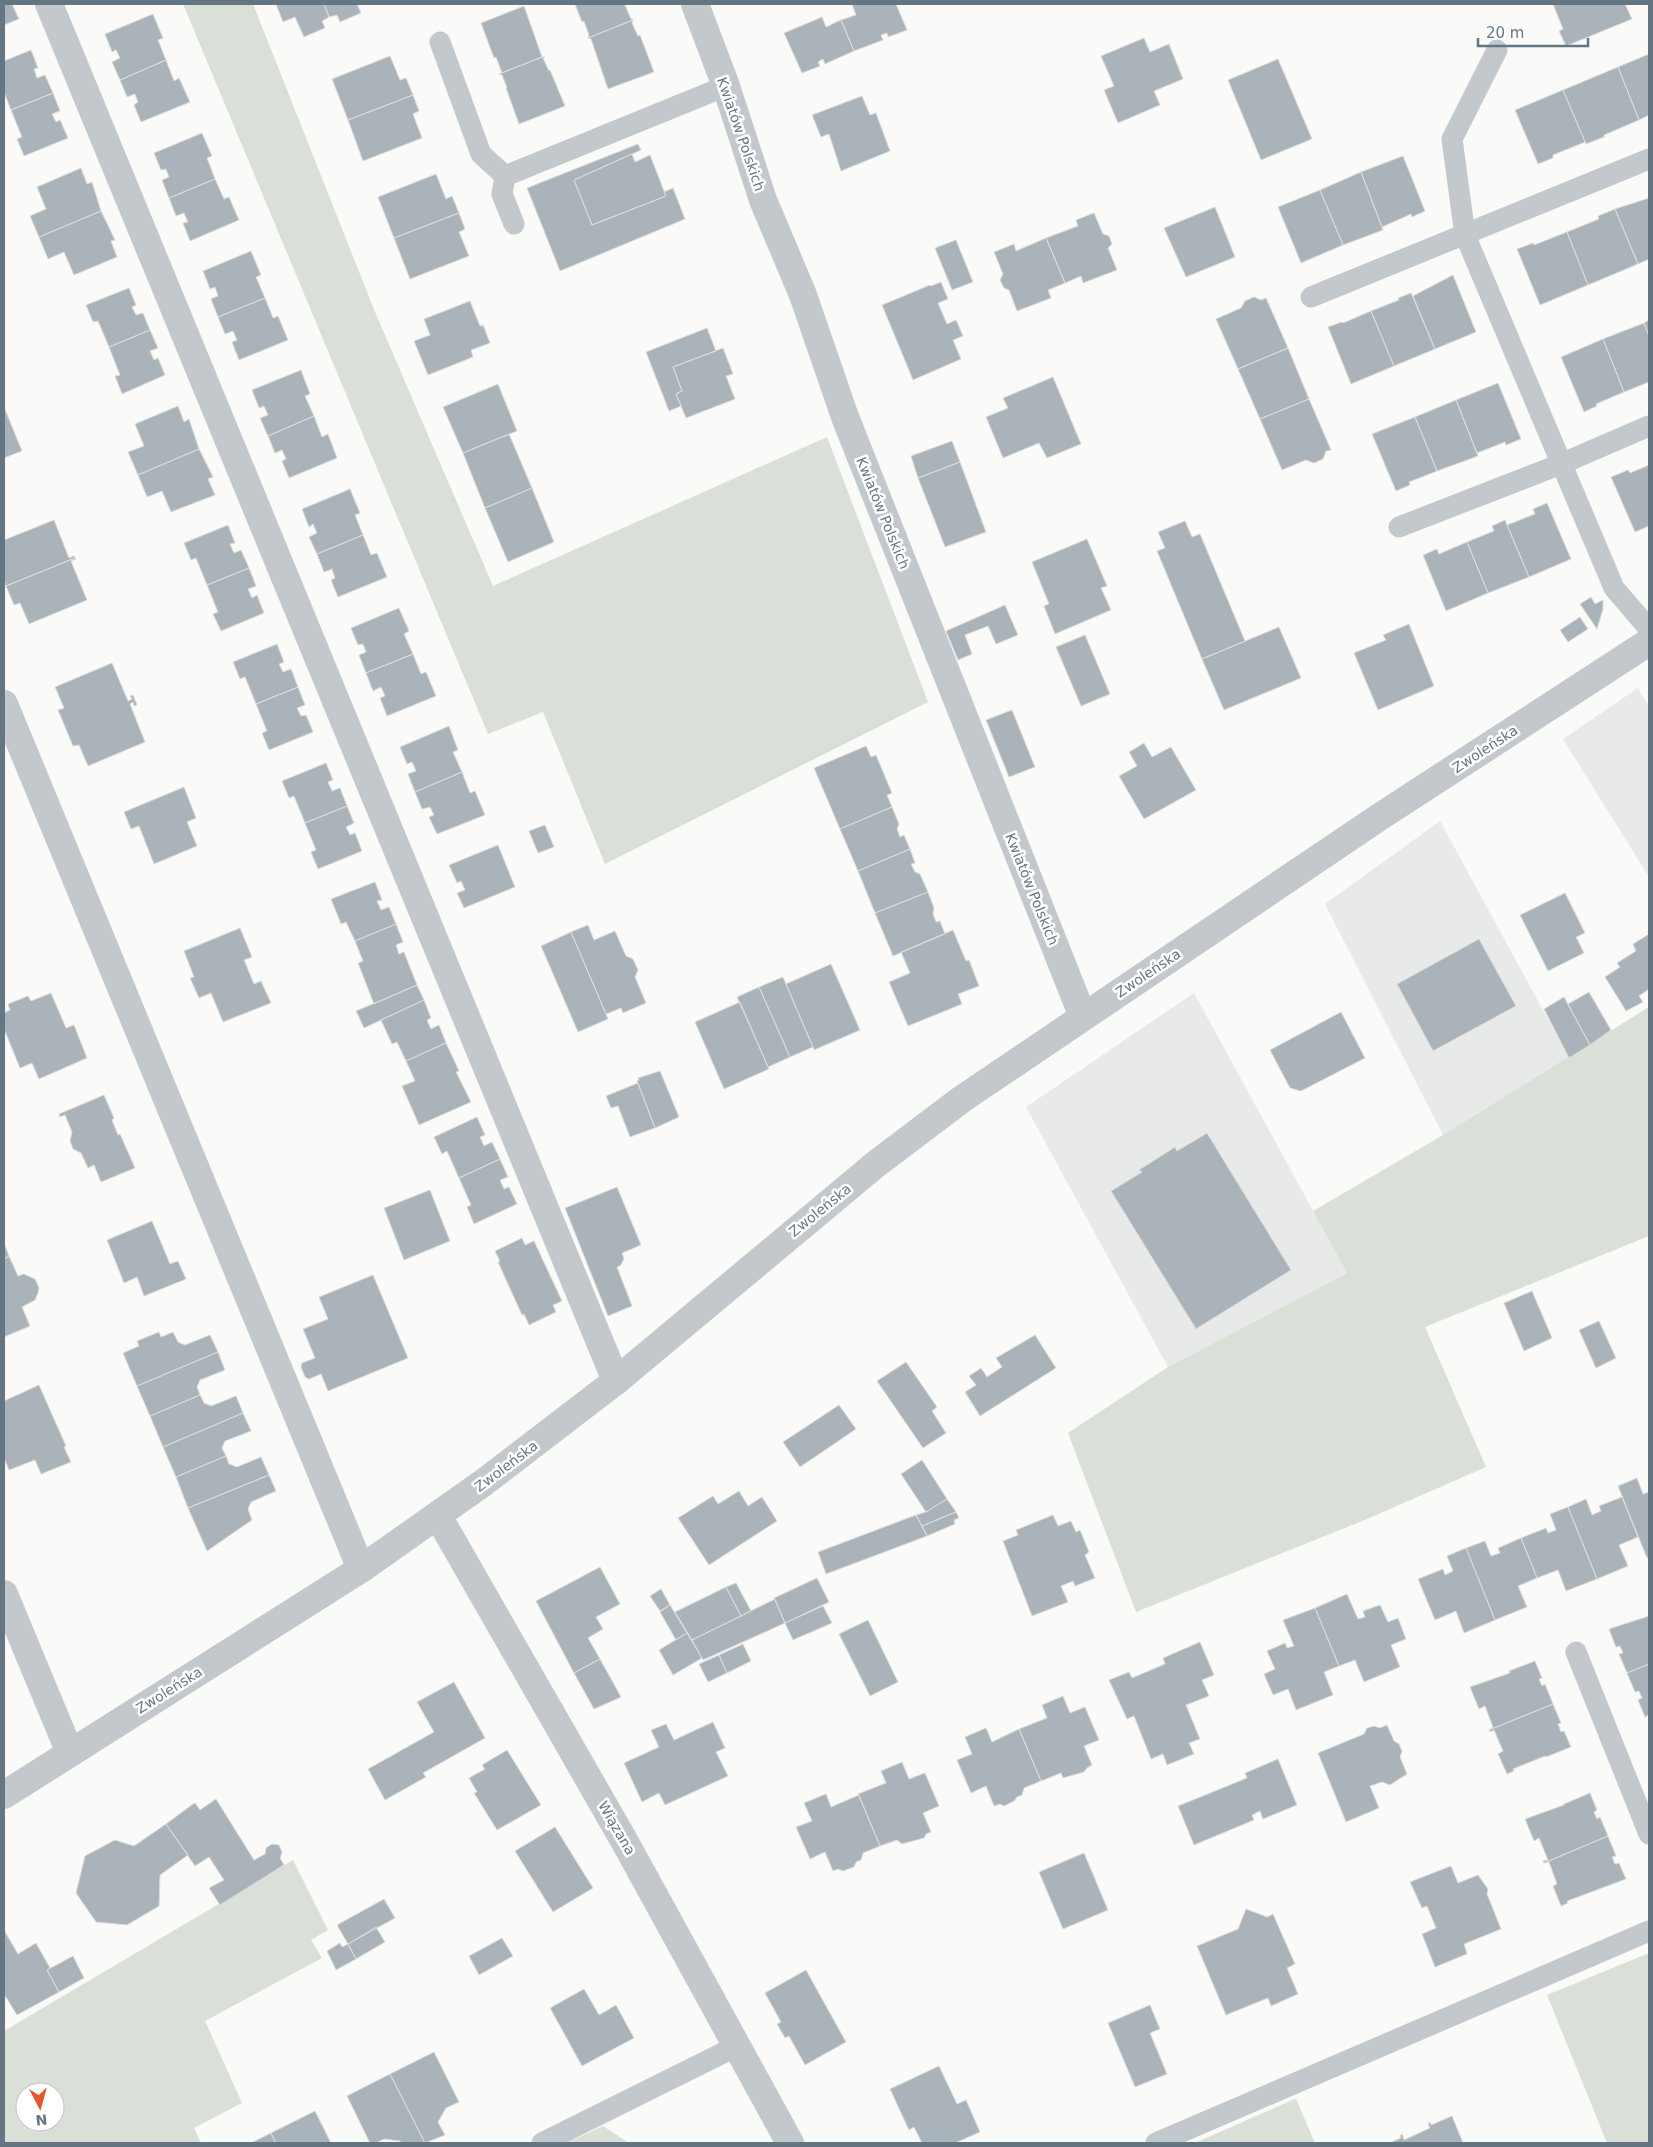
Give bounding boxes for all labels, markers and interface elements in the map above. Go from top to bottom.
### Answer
scale bar [1478,15,1588,47]
text: 20 m [1486,24,1524,42]
street label: Kwiatów Polskich [714,75,768,193]
street label: Kwiatów Polskich [853,455,913,571]
street label: Zwoleńska [1449,722,1521,776]
street label: Kwiatów Polskich [1002,831,1062,947]
street label: Zwoleńska [1113,945,1183,1001]
street label: Zwoleńska [786,1180,854,1240]
street label: Zwoleńska [471,1437,541,1495]
street label: Zwoleńska [133,1663,205,1717]
street label: Wiązana [595,1798,639,1858]
north arrow [15,2082,65,2132]
text: N [35,2111,48,2128]

